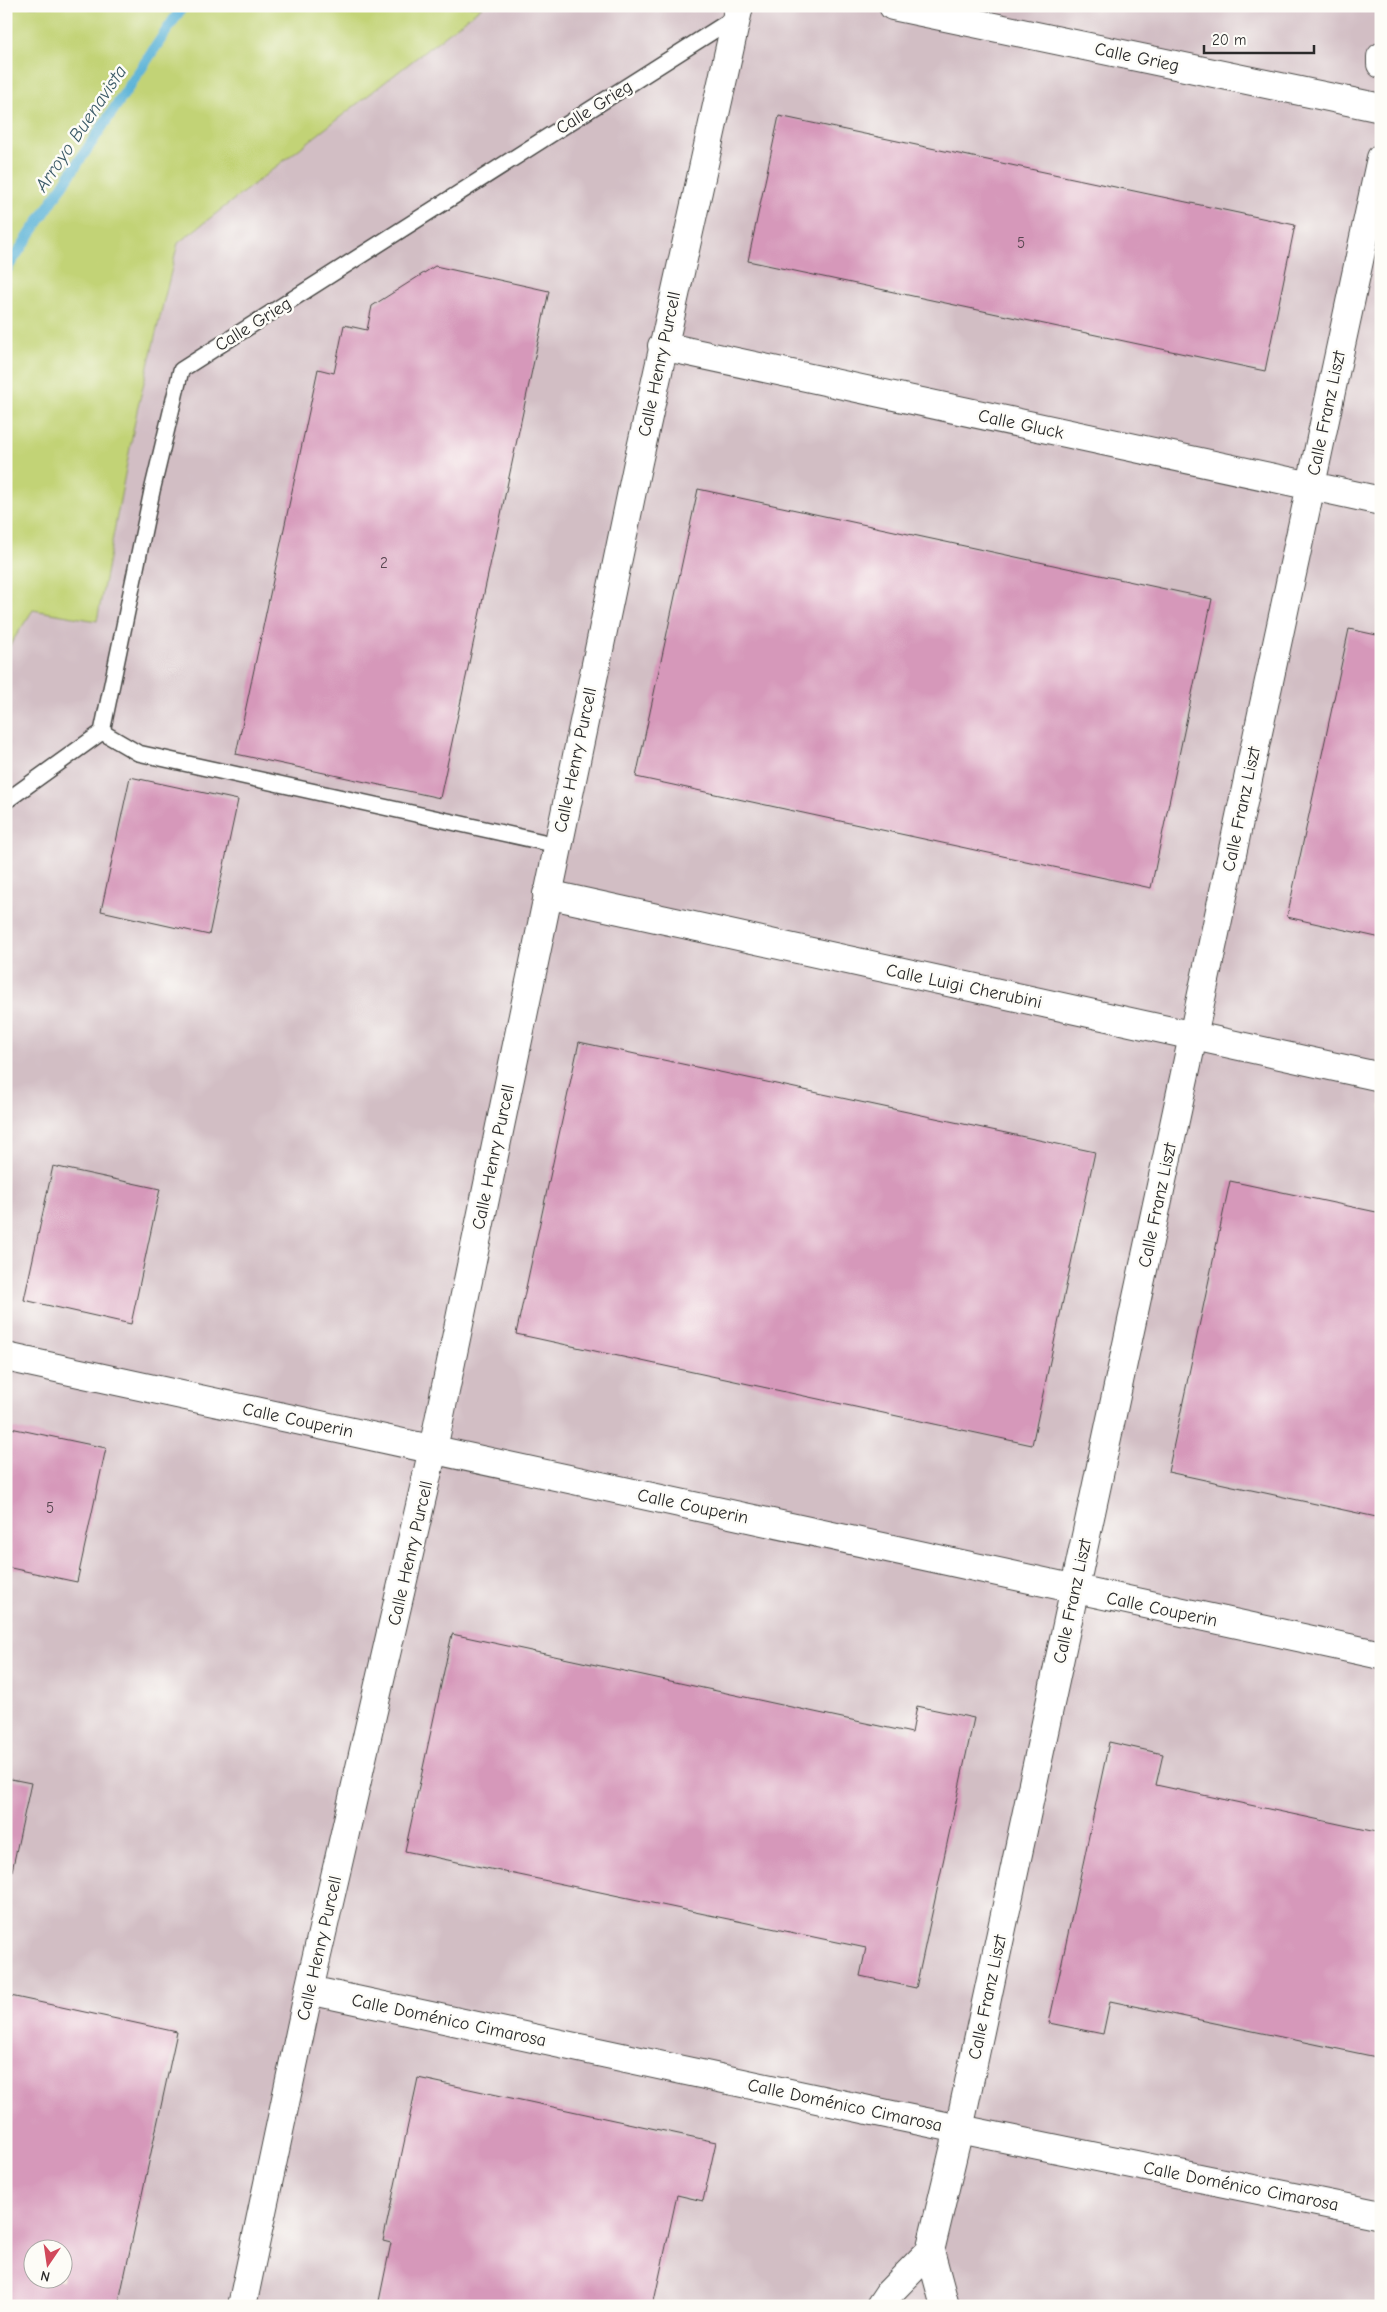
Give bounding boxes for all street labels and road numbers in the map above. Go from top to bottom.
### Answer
street label: Calle Grieg [1093,38,1181,77]
street label: Calle Grieg [552,76,636,139]
street label: Calle Henry Purcell [634,290,685,439]
street label: Calle Grieg [211,293,295,356]
street label: Calle Franz Liszt [1303,348,1350,477]
street label: Calle Gluck [976,405,1066,444]
street label: Calle Henry Purcell [550,686,601,835]
street label: Calle Franz Liszt [1218,744,1265,873]
street label: Calle Luigi Cherubini [884,960,1044,1013]
street label: Calle Henry Purcell [468,1083,519,1232]
street label: Calle Franz Liszt [1134,1140,1181,1269]
street label: Calle Couperin [241,1398,355,1442]
street label: Calle Henry Purcell [384,1479,437,1628]
street label: Calle Couperin [636,1484,750,1528]
street label: Calle Franz Liszt [1049,1536,1096,1665]
street label: Calle Couperin [1105,1587,1219,1631]
street label: Calle Henry Purcell [293,1874,346,2023]
street label: Calle Franz Liszt [964,1932,1011,2061]
street label: Calle Doménico Cimarosa [350,1990,548,2051]
street label: Calle Doménico Cimarosa [746,2075,944,2136]
street label: Calle Doménico Cimarosa [1141,2157,1340,2216]

